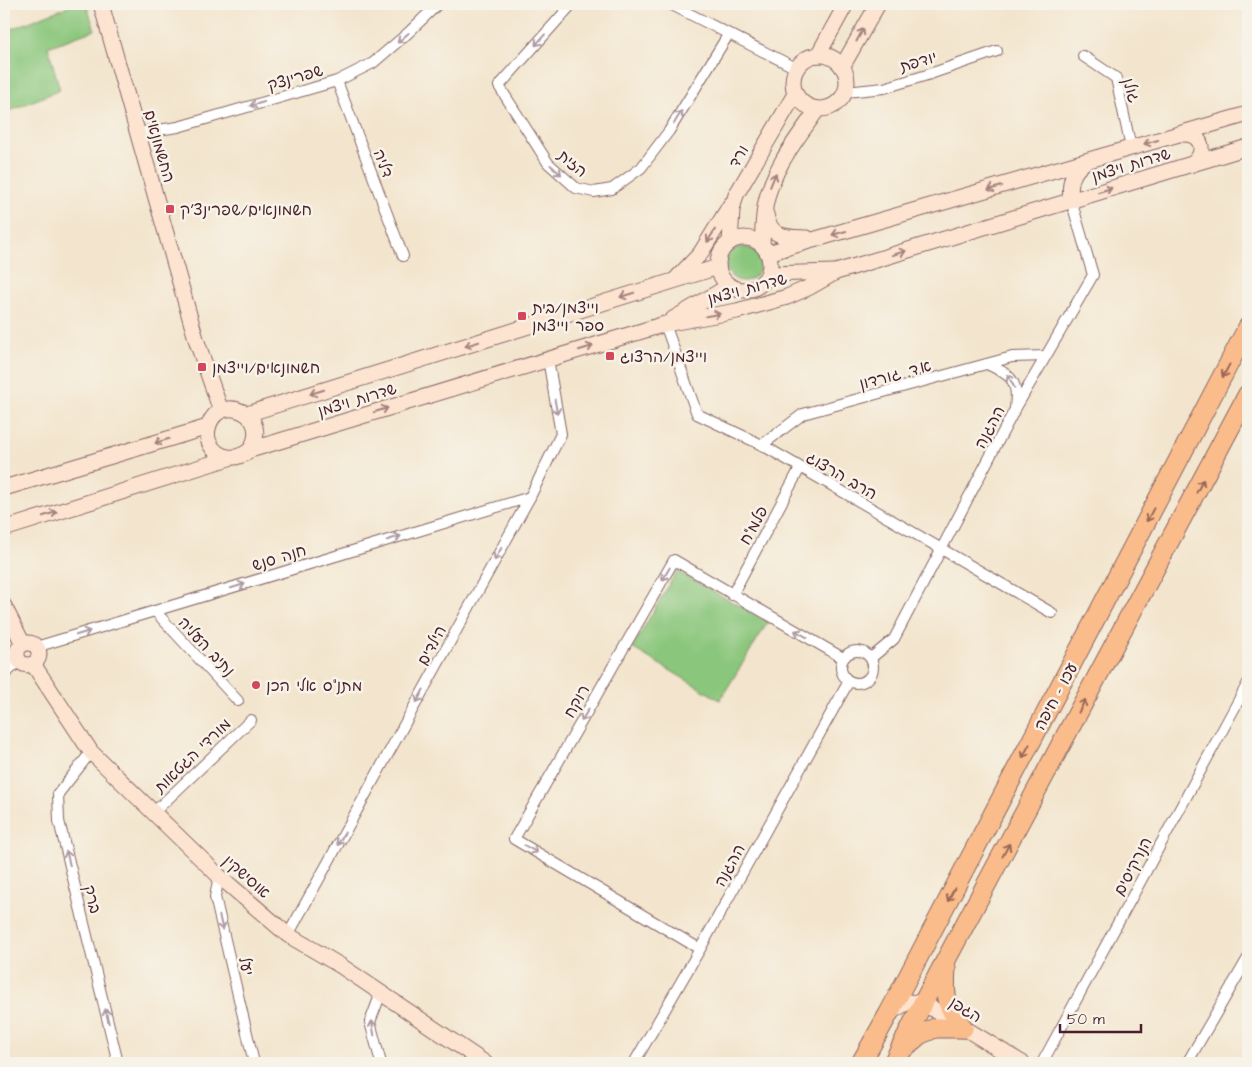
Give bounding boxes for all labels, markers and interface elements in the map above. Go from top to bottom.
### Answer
one-way arrow [855,28,865,43]
one-way arrow [396,32,409,43]
one-way arrow [534,34,546,47]
street label: יודפת [896,46,940,78]
street label: שפרינצק [265,60,326,96]
street label: גולן [1117,75,1145,106]
one-way arrow [249,99,265,109]
street label: החשמונאים [138,107,180,185]
one-way arrow [673,110,683,124]
one-way arrow [1143,138,1159,148]
street label: ורד [724,141,754,172]
street label: שדרות ויצמן [1089,142,1174,187]
street label: הזית [552,144,592,183]
street label: דליה [368,146,398,181]
one-way arrow [549,164,562,175]
one-way arrow [770,172,779,187]
one-way arrow [987,183,1003,193]
one-way arrow [1096,185,1112,195]
place label: חשמונאים/שפרינצ׳ק [180,199,312,221]
marker: חשמונאים/שפרינצ׳ק [164,203,176,215]
one-way arrow [831,228,847,238]
one-way arrow [706,229,716,243]
one-way arrow [891,247,907,257]
street label: שדרות ויצמן [705,268,790,310]
one-way arrow [620,291,636,301]
place label: וייצמן/בית ספר וייצמן [531,297,604,337]
marker: וייצמן/בית ספר וייצמן [516,310,528,322]
one-way arrow [705,310,721,320]
one-way arrow [465,339,481,349]
one-way arrow [578,342,594,352]
place label: וייצמן/הרצוג [620,346,707,368]
marker: וייצמן/הרצוג [604,350,616,362]
street label: א.ד. גורדון [857,355,934,395]
place label: חשמונאים/וייצמן [212,357,320,379]
marker: חשמונאים/וייצמן [196,361,208,373]
one-way arrow [1221,363,1231,378]
one-way arrow [1006,374,1016,389]
street label: שדרות ויצמן [315,377,400,422]
one-way arrow [309,387,325,397]
one-way arrow [552,399,562,415]
street label: ההגנה [969,402,1010,453]
one-way arrow [372,405,388,415]
one-way arrow [154,437,170,447]
street label: הרב הרצוג [802,447,881,505]
one-way arrow [1195,479,1205,493]
street label: פלמ"ח [734,502,773,549]
one-way arrow [1145,507,1155,522]
one-way arrow [42,509,58,518]
one-way arrow [385,533,401,543]
street label: חנה סנש [249,539,309,577]
one-way arrow [493,546,503,561]
one-way arrow [661,567,671,582]
one-way arrow [230,580,246,590]
street label: נתיב העליה [173,612,240,681]
street label: הילדים [412,622,452,669]
one-way arrow [75,627,91,637]
one-way arrow [794,628,808,638]
street label: עכו - חיפה [1029,659,1083,734]
place label: מתנ"ס אלי הכן [266,675,362,697]
marker: מתנ"ס אלי הכן [250,679,262,691]
street label: רוקח [559,681,595,722]
one-way arrow [415,689,425,704]
one-way arrow [1077,699,1087,714]
one-way arrow [580,708,590,723]
street label: מורדי הגטאות [149,713,236,799]
one-way arrow [1021,744,1031,759]
one-way arrow [336,831,346,845]
street label: הנרקיסים [1108,833,1157,900]
street label: ההגנה [709,840,751,891]
one-way arrow [1002,843,1011,858]
one-way arrow [523,845,537,855]
street label: אוסישקין [218,850,275,904]
one-way arrow [63,851,72,867]
street label: ברק [78,883,106,916]
one-way arrow [946,888,956,903]
one-way arrow [217,915,226,931]
street label: יעל [233,955,259,978]
street label: הגפן [945,992,986,1028]
scale bar [1060,1002,1141,1034]
one-way arrow [102,1008,111,1024]
text: 50 m [1067,1009,1105,1030]
one-way arrow [367,1020,377,1036]

